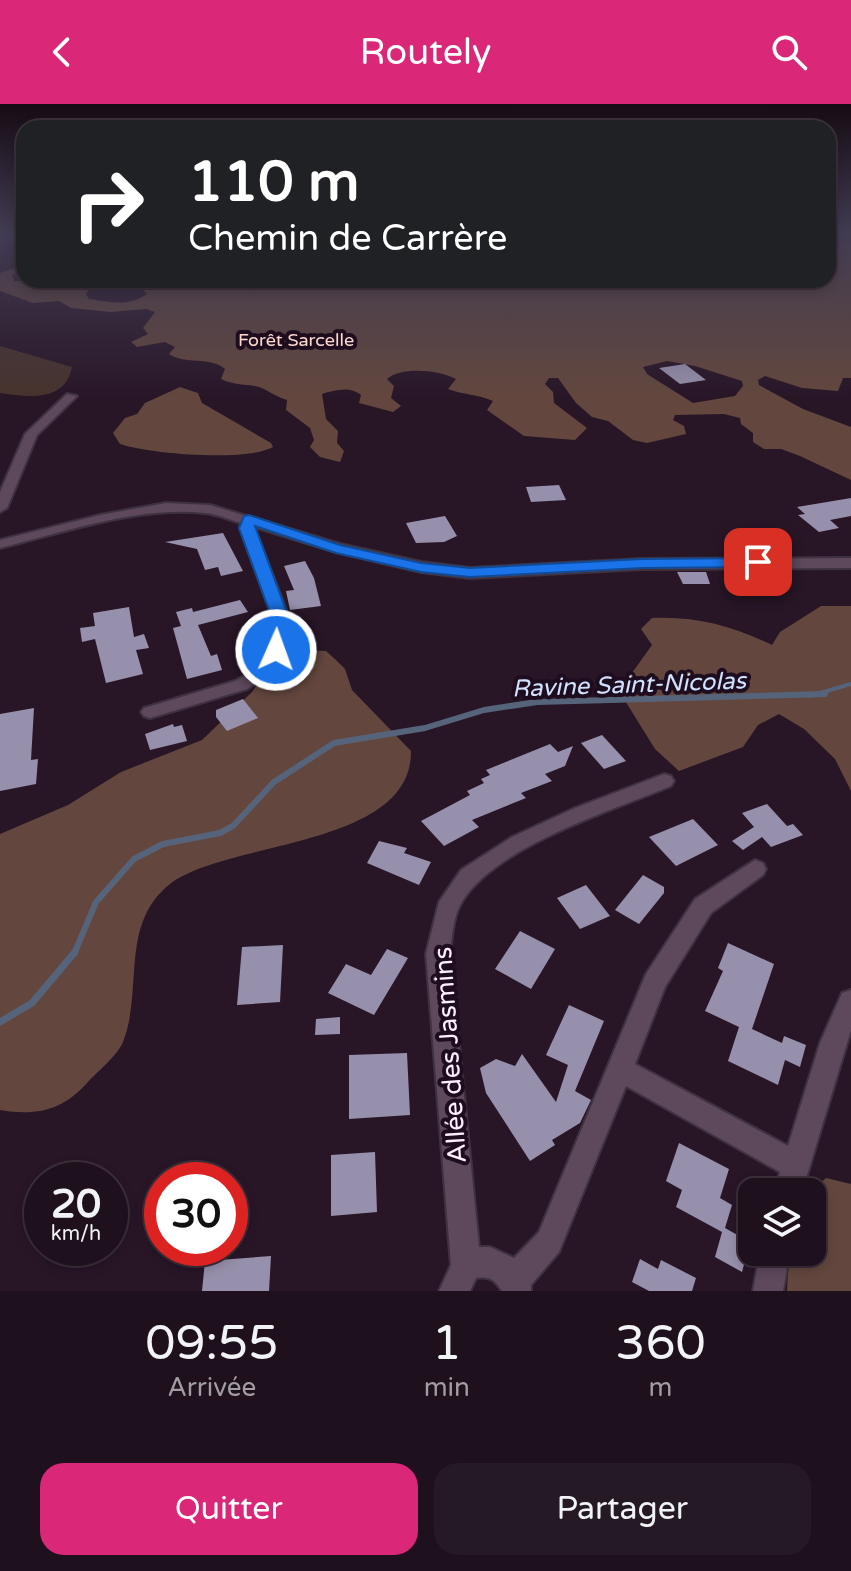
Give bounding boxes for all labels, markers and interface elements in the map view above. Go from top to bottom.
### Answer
icon: back [40,30,84,74]
icon: search [767,30,811,74]
text: Routely [360,31,491,74]
text: 110 m [188,149,359,216]
icon: right [56,152,160,256]
text: Chemin de Carrère [188,217,507,260]
park label: Forêt Sarcelle [238,329,354,351]
pin [724,528,792,596]
icon: arrive [736,540,780,584]
position arrow [234,608,318,692]
water label: Ravine Saint-Nicolas [511,666,748,704]
street label: Allée des Jasmins [427,946,473,1164]
speed limit sign: 30 [144,1162,248,1266]
map controls [738,1178,826,1266]
button: layers [738,1178,826,1266]
text: 20 [51,1180,101,1228]
text: km/h [51,1222,101,1246]
text: 09:55 [145,1315,278,1373]
text: 1 [432,1315,462,1373]
text: 360 [615,1315,706,1373]
text: Arrivée [168,1372,256,1403]
text: min [424,1372,470,1403]
text: m [649,1372,672,1403]
button: Quitter [40,1463,418,1555]
button: Partager [434,1463,811,1555]

